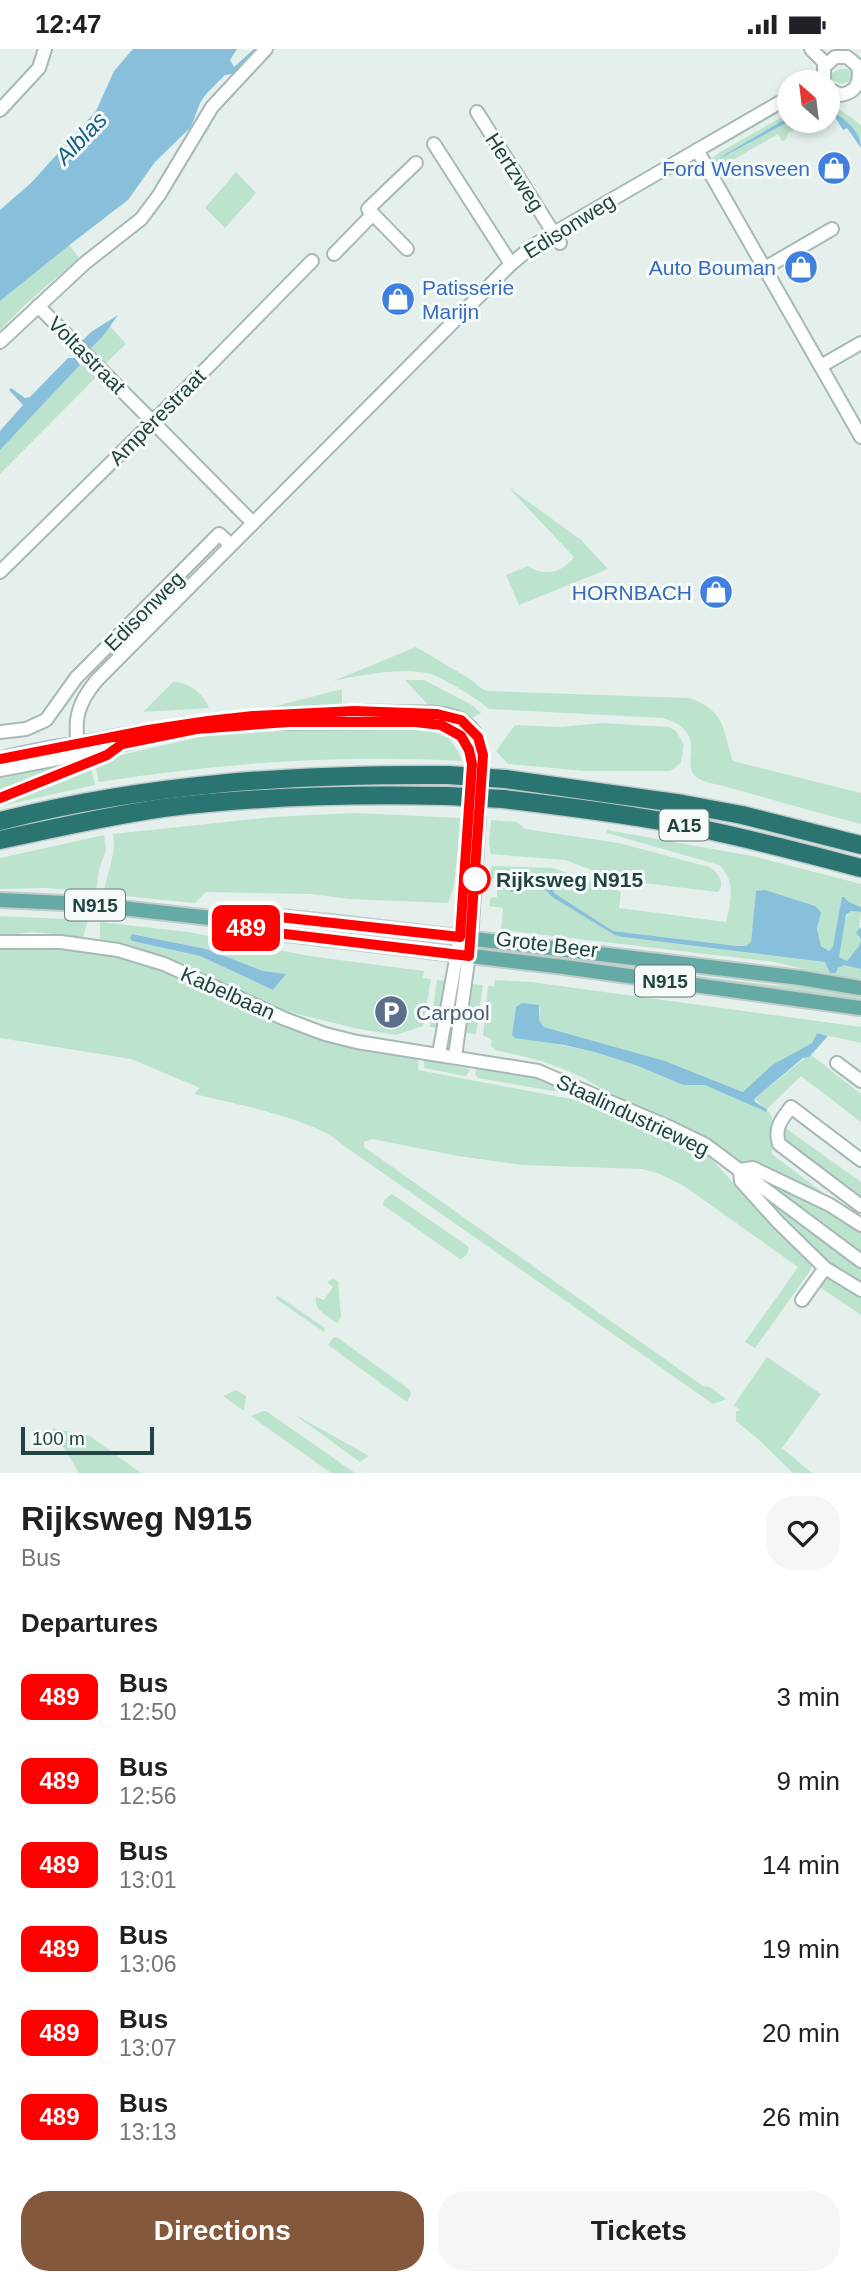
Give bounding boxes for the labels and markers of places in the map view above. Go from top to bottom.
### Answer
shop icon: Ford Wensveen [815,149,853,187]
place label: Ford Wensveen [662,157,810,180]
shop icon: Auto Bouman [782,248,820,286]
place label: Auto Bouman [649,256,776,279]
place label: Patisserie Marijn [422,276,514,323]
shop icon: Patisserie Marijn [379,280,417,318]
shop icon: HORNBACH [697,573,735,611]
place label: HORNBACH [572,581,692,604]
marker: Rijksweg N915 [460,864,490,894]
place label: Rijksweg N915 [496,868,643,891]
parking icon: Carpool [372,993,410,1031]
place label: Carpool [416,1001,490,1024]

